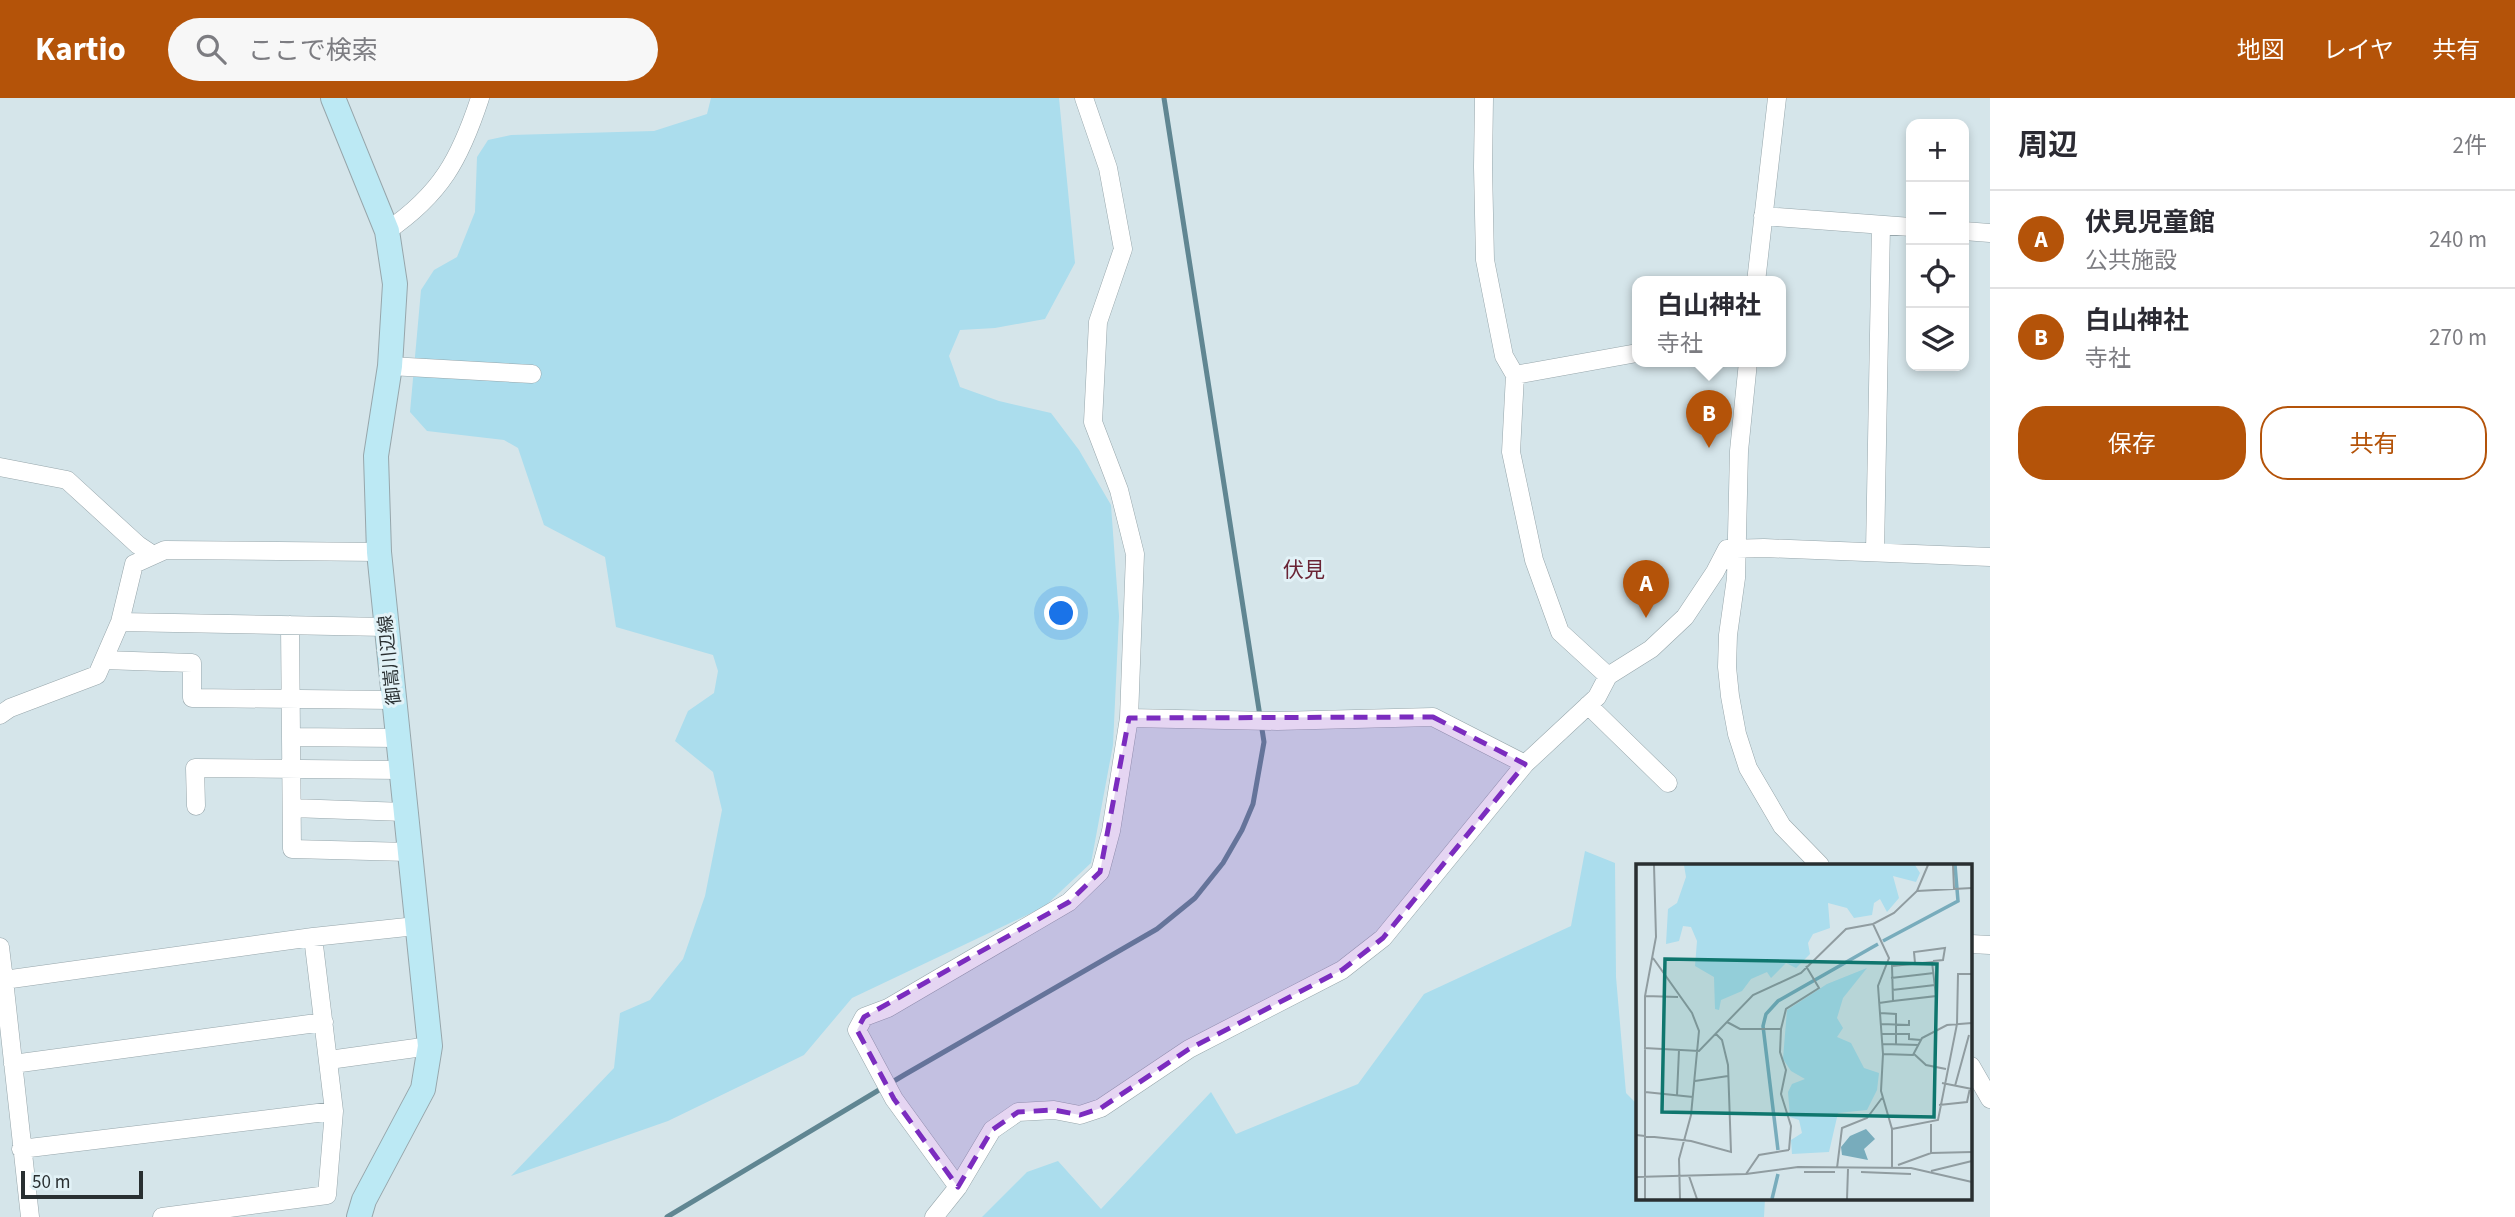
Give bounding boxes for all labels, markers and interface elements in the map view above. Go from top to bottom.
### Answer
search box [168,18,658,81]
text: Kartio [35,26,126,73]
icon: search [192,30,230,68]
text: ここで検索 [248,32,378,69]
text: 地図 [2237,33,2285,68]
text: レイヤ [2323,33,2394,68]
text: 共有 [2432,33,2480,68]
map controls [1906,119,1969,371]
button: + [1906,119,1969,182]
text: 周辺 [2018,124,2078,167]
text: 2件 [2453,129,2487,162]
button: − [1906,182,1969,245]
text: 伏見児童館 [2085,204,2215,241]
text: A [2034,223,2048,256]
text: 240 m [2429,223,2487,256]
text: 公共施設 [2085,244,2177,277]
button: locate [1906,245,1969,308]
popup [1632,276,1786,367]
text: 白山神社 [1657,287,1761,324]
text: 白山神社 [2085,302,2189,339]
button: layers [1906,308,1969,371]
text: B [2034,321,2048,354]
text: 270 m [2429,321,2487,354]
text: 寺社 [1657,327,1703,360]
text: 寺社 [2085,342,2131,375]
pin: B [1686,390,1732,448]
button: 保存 [2018,406,2246,480]
button: 共有 [2260,406,2487,480]
district label: 伏見 [1283,555,1325,585]
pin: A [1623,560,1669,618]
your location [1044,596,1078,630]
street label: 御嵩川辺線 [373,614,407,706]
inset map [1636,864,1972,1200]
scale bar [21,1168,144,1200]
text: 50 m [32,1169,70,1196]

